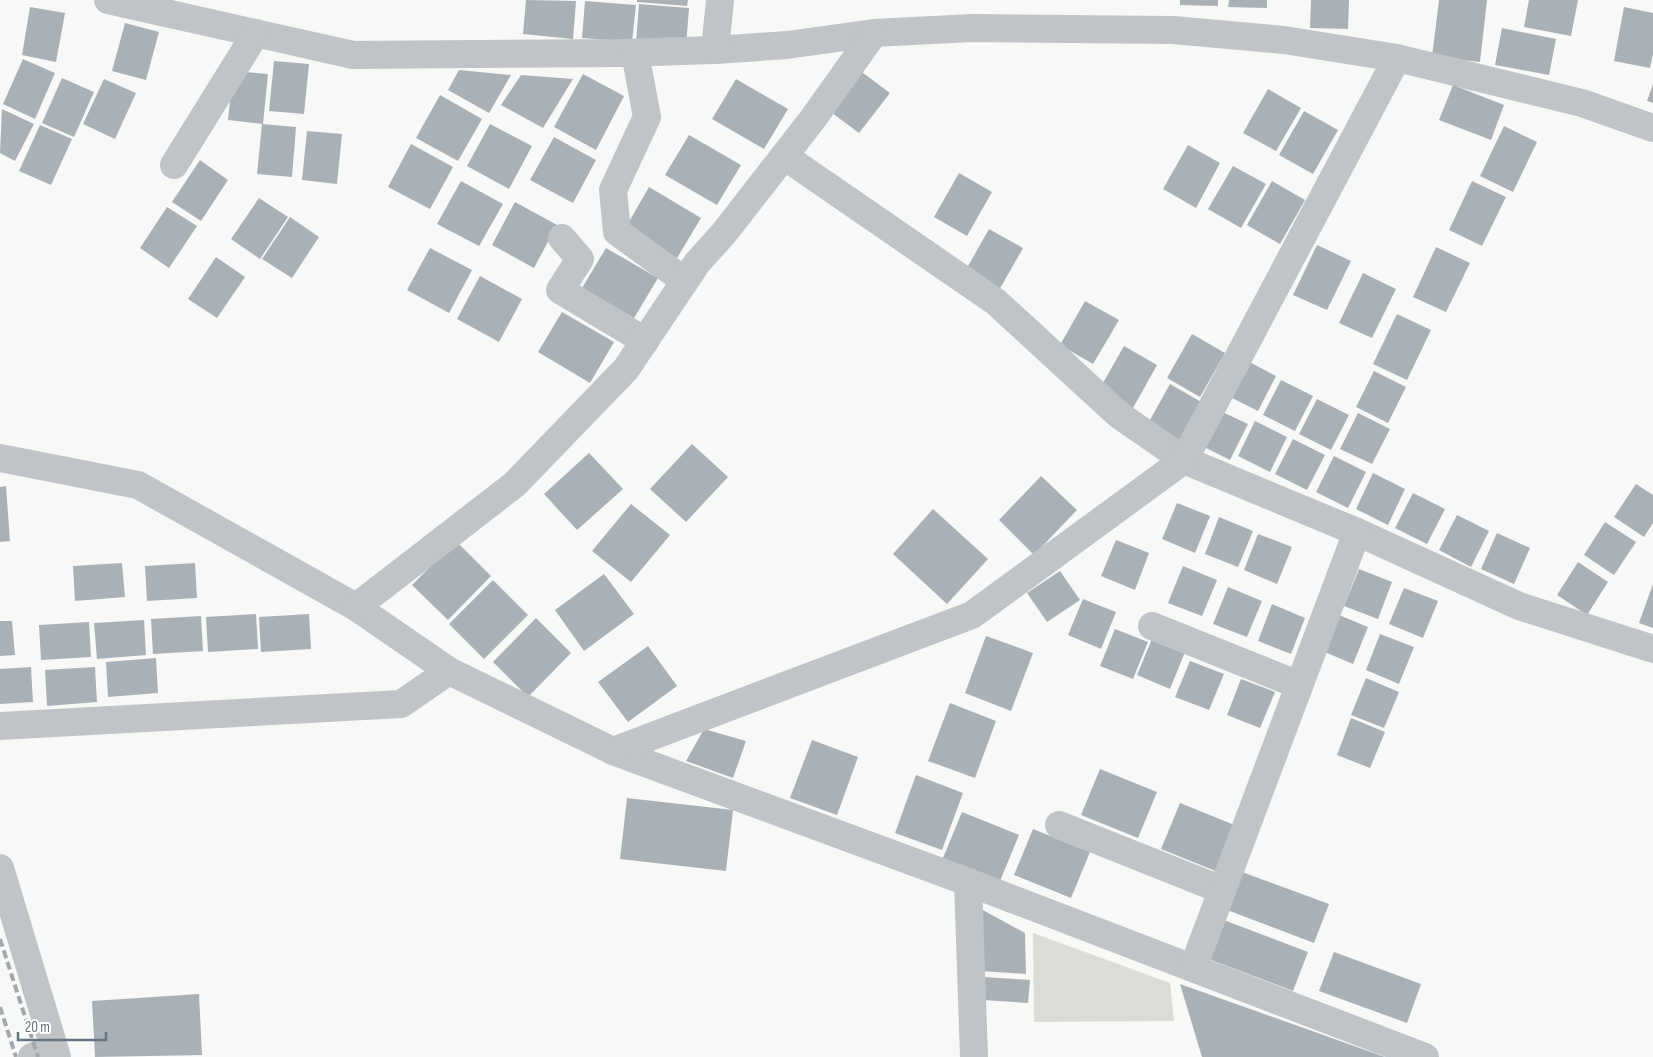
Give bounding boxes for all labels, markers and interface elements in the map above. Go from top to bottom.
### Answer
scale bar [18,1010,105,1042]
text: 20 m [25,1018,50,1037]

